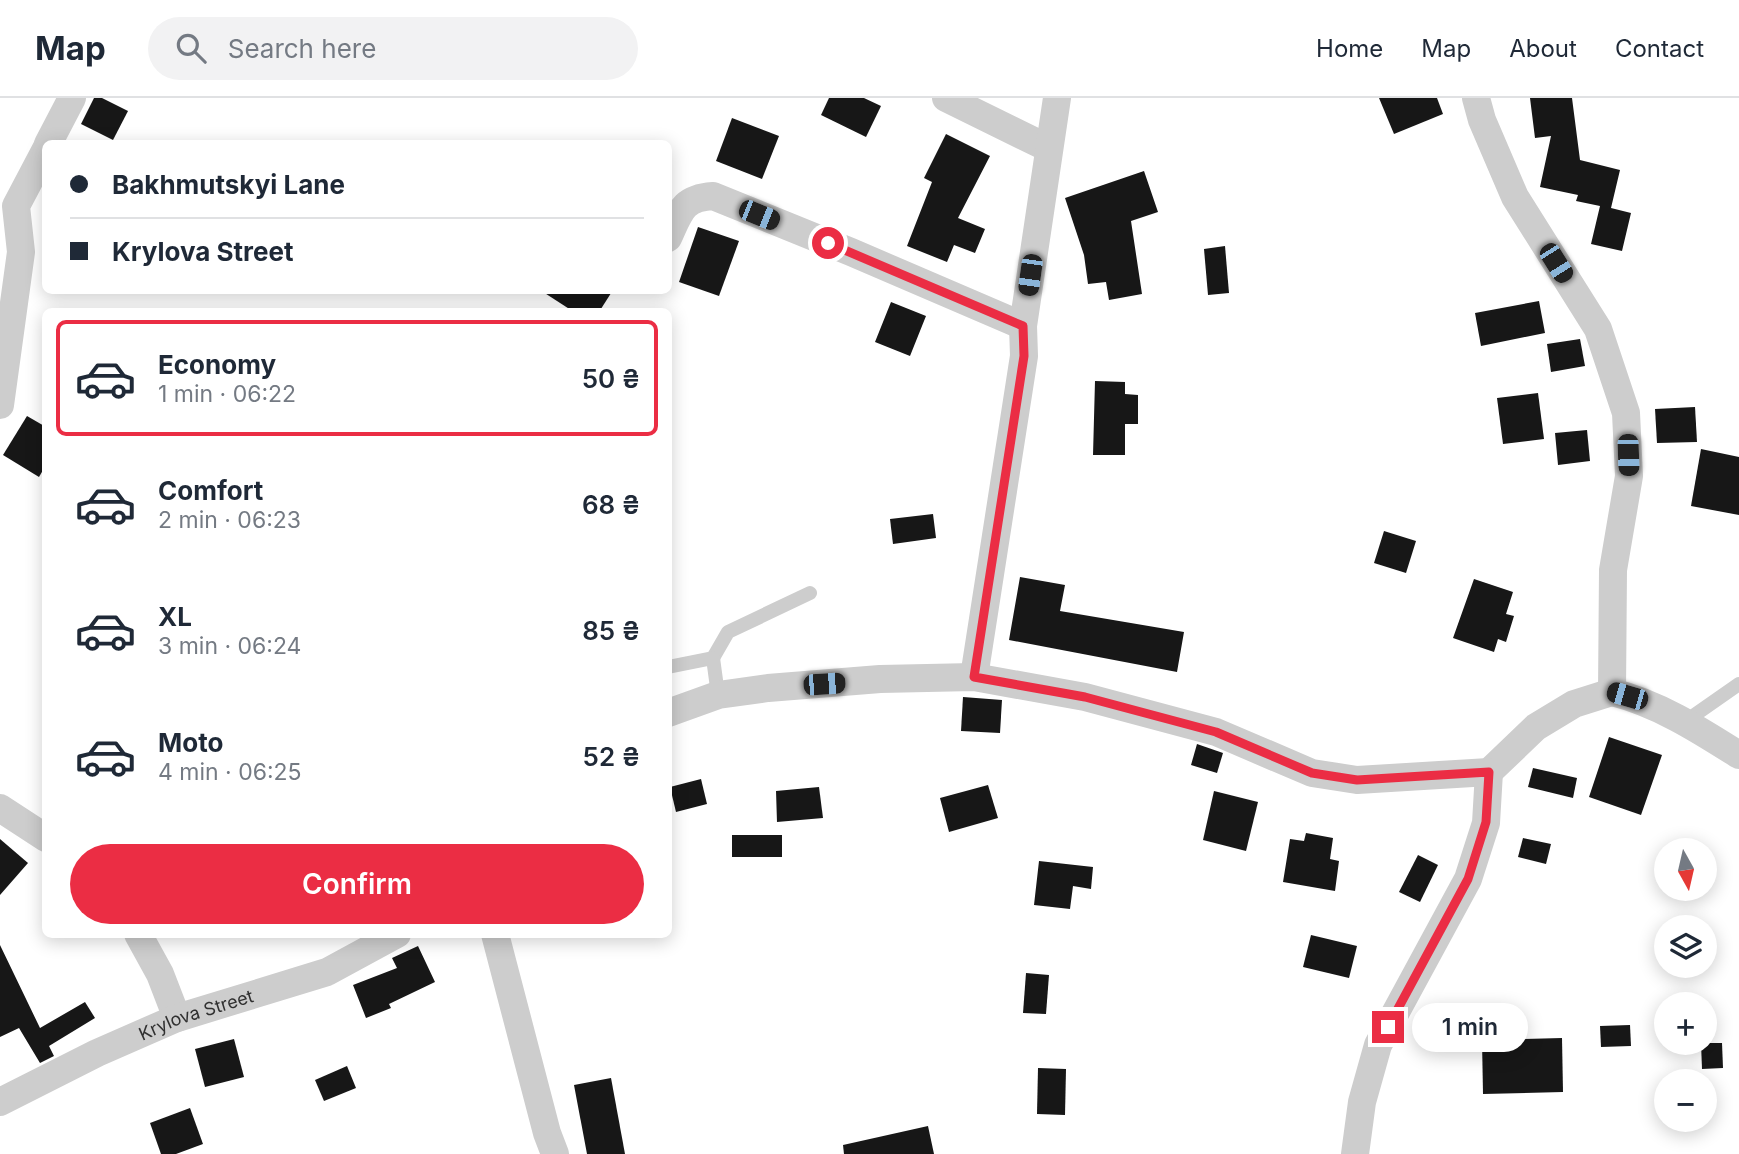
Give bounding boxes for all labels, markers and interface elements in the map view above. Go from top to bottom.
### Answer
search box [148,17,638,80]
text: Map [35,28,106,68]
icon: search [172,29,210,67]
text: Search here [228,33,376,64]
text: Home [1316,34,1383,63]
text: Map [1421,34,1471,63]
text: About [1509,34,1577,63]
text: Contact [1615,34,1704,63]
text: Bakhmutskyi Lane [112,169,345,200]
car [736,197,783,233]
route start [812,227,844,259]
text: Krylova Street [112,236,294,267]
car [1536,240,1577,286]
car [1017,253,1044,297]
icon: car [74,347,137,410]
text: Economy [158,349,276,380]
text: 50 ₴ [582,363,640,394]
text: 1 min · 06:22 [158,380,296,408]
car [1617,434,1640,476]
icon: car [74,473,137,536]
text: Comfort [158,475,263,506]
text: 68 ₴ [582,489,640,520]
text: 2 min · 06:23 [158,506,301,534]
icon: car [74,599,137,662]
text: XL [158,601,192,632]
text: 85 ₴ [582,615,640,646]
text: 3 min · 06:24 [158,632,301,660]
car [803,672,846,696]
car [1604,680,1651,712]
icon: car [74,725,137,788]
text: Moto [158,727,223,758]
text: 52 ₴ [583,741,640,772]
text: 4 min · 06:25 [158,758,302,786]
north arrow [1654,838,1717,901]
map controls [1654,838,1717,1132]
button: Confirm [70,844,644,924]
button: layers [1654,915,1717,978]
street label: Krylova Street [135,985,256,1044]
button: + [1654,992,1717,1055]
callout: 1 min [1412,1002,1528,1052]
route end [1372,1011,1404,1043]
text: 1 min [1442,1013,1498,1041]
button: − [1654,1069,1717,1132]

